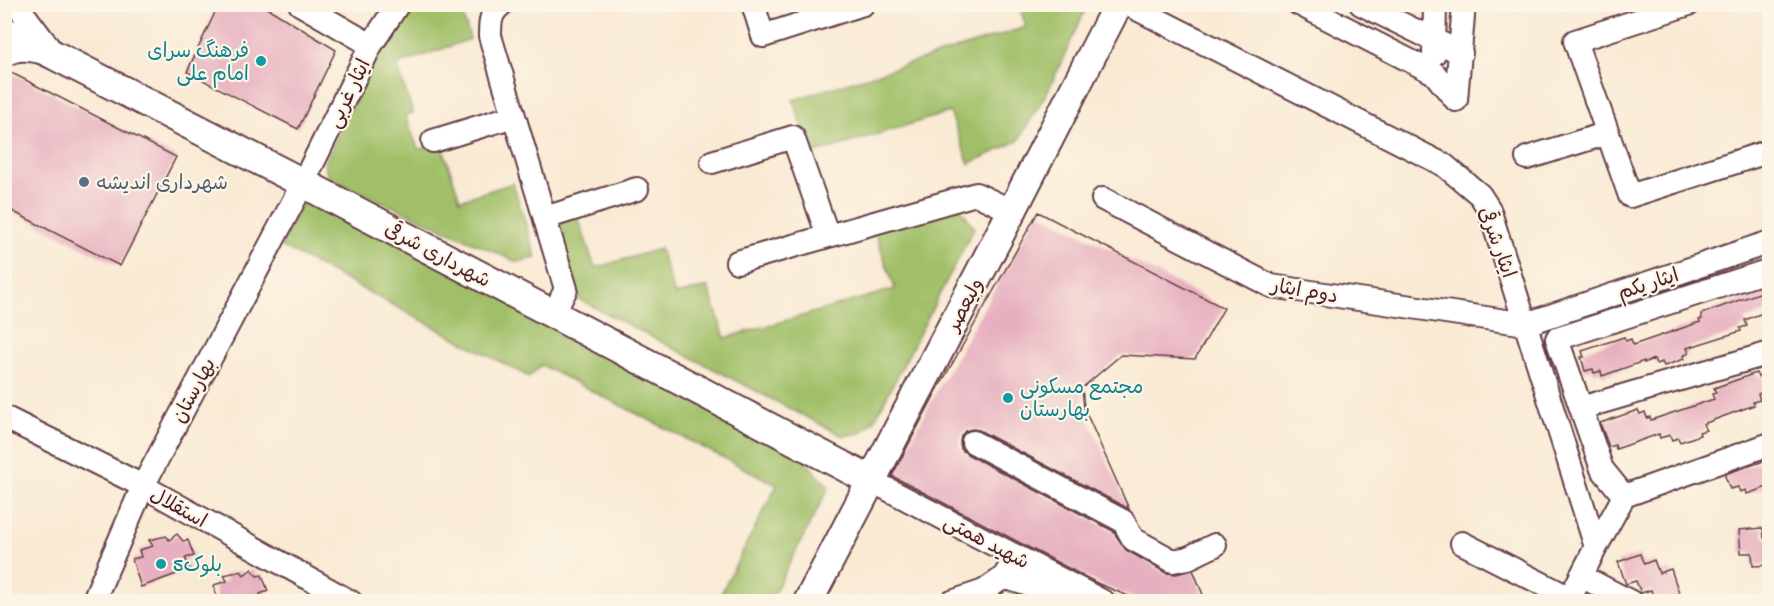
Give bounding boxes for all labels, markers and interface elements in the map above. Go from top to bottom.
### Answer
place label: فرهنگ سرای امام علی [147,39,249,88]
marker: فرهنگ سرای امام علی [254,54,268,68]
street label: ایثار غربی [324,56,378,133]
place label: شهرداری اندیشه [96,173,228,197]
marker: شهرداری اندیشه [77,175,91,189]
street label: ایثار شرقی [1471,203,1523,282]
street label: شهرداری شرقی [380,215,495,295]
street label: ایثار یکم [1615,265,1683,307]
street label: ولیعصر [942,275,990,338]
street label: دوم ایثار [1267,275,1340,312]
street label: بهارستان [169,355,223,428]
place label: مجتمع مسکونی بهارستان [1020,377,1143,424]
marker: مجتمع مسکونی بهارستان [1001,391,1015,405]
street label: استقلال [145,484,210,535]
street label: شهید همتی [939,512,1032,576]
place label: بلوک5 [173,555,222,579]
marker: بلوک5 [154,557,168,571]

